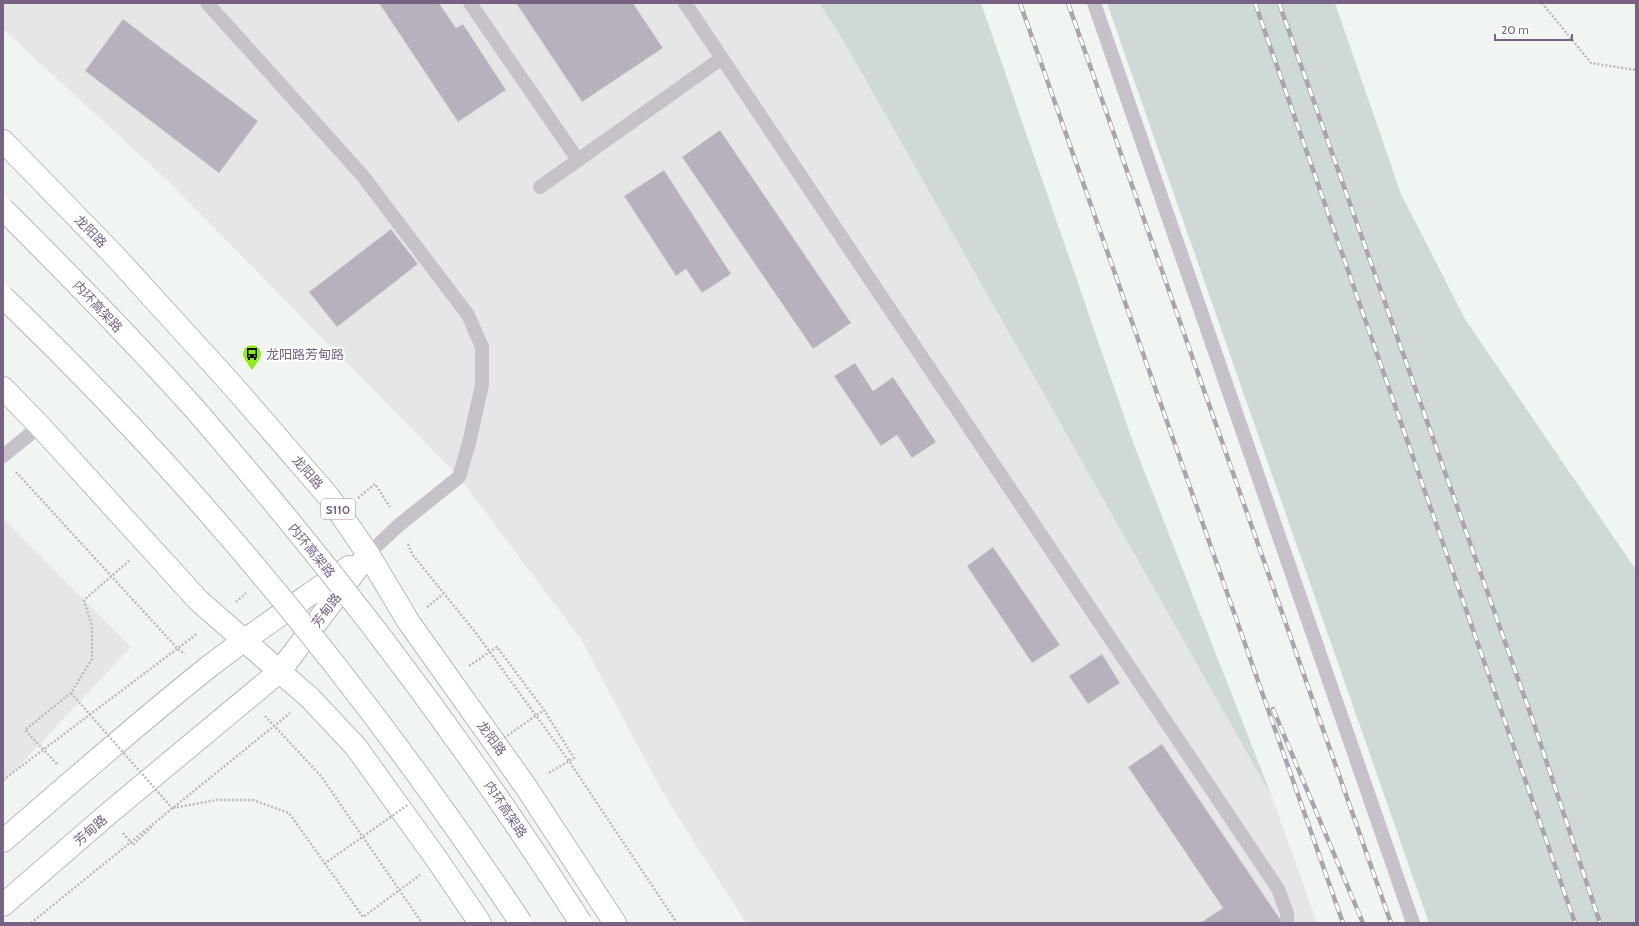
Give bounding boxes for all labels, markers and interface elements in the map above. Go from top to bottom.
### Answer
scale bar [1495,16,1572,42]
text: 20 m [1501,22,1529,37]
street label: 龙阳路 [72,211,110,251]
street label: 内环高架路 [70,277,126,335]
bus stop icon: 龙阳路芳甸路 [241,343,263,371]
place label: 龙阳路芳甸路 [266,346,344,362]
street label: 龙阳路 [289,452,327,492]
road number: S110 [321,499,355,519]
street label: 内环高架路 [285,520,339,580]
street label: 芳甸路 [308,590,344,630]
street label: 龙阳路 [474,718,510,758]
street label: 内环高架路 [481,778,531,840]
street label: 芳甸路 [70,811,110,849]

